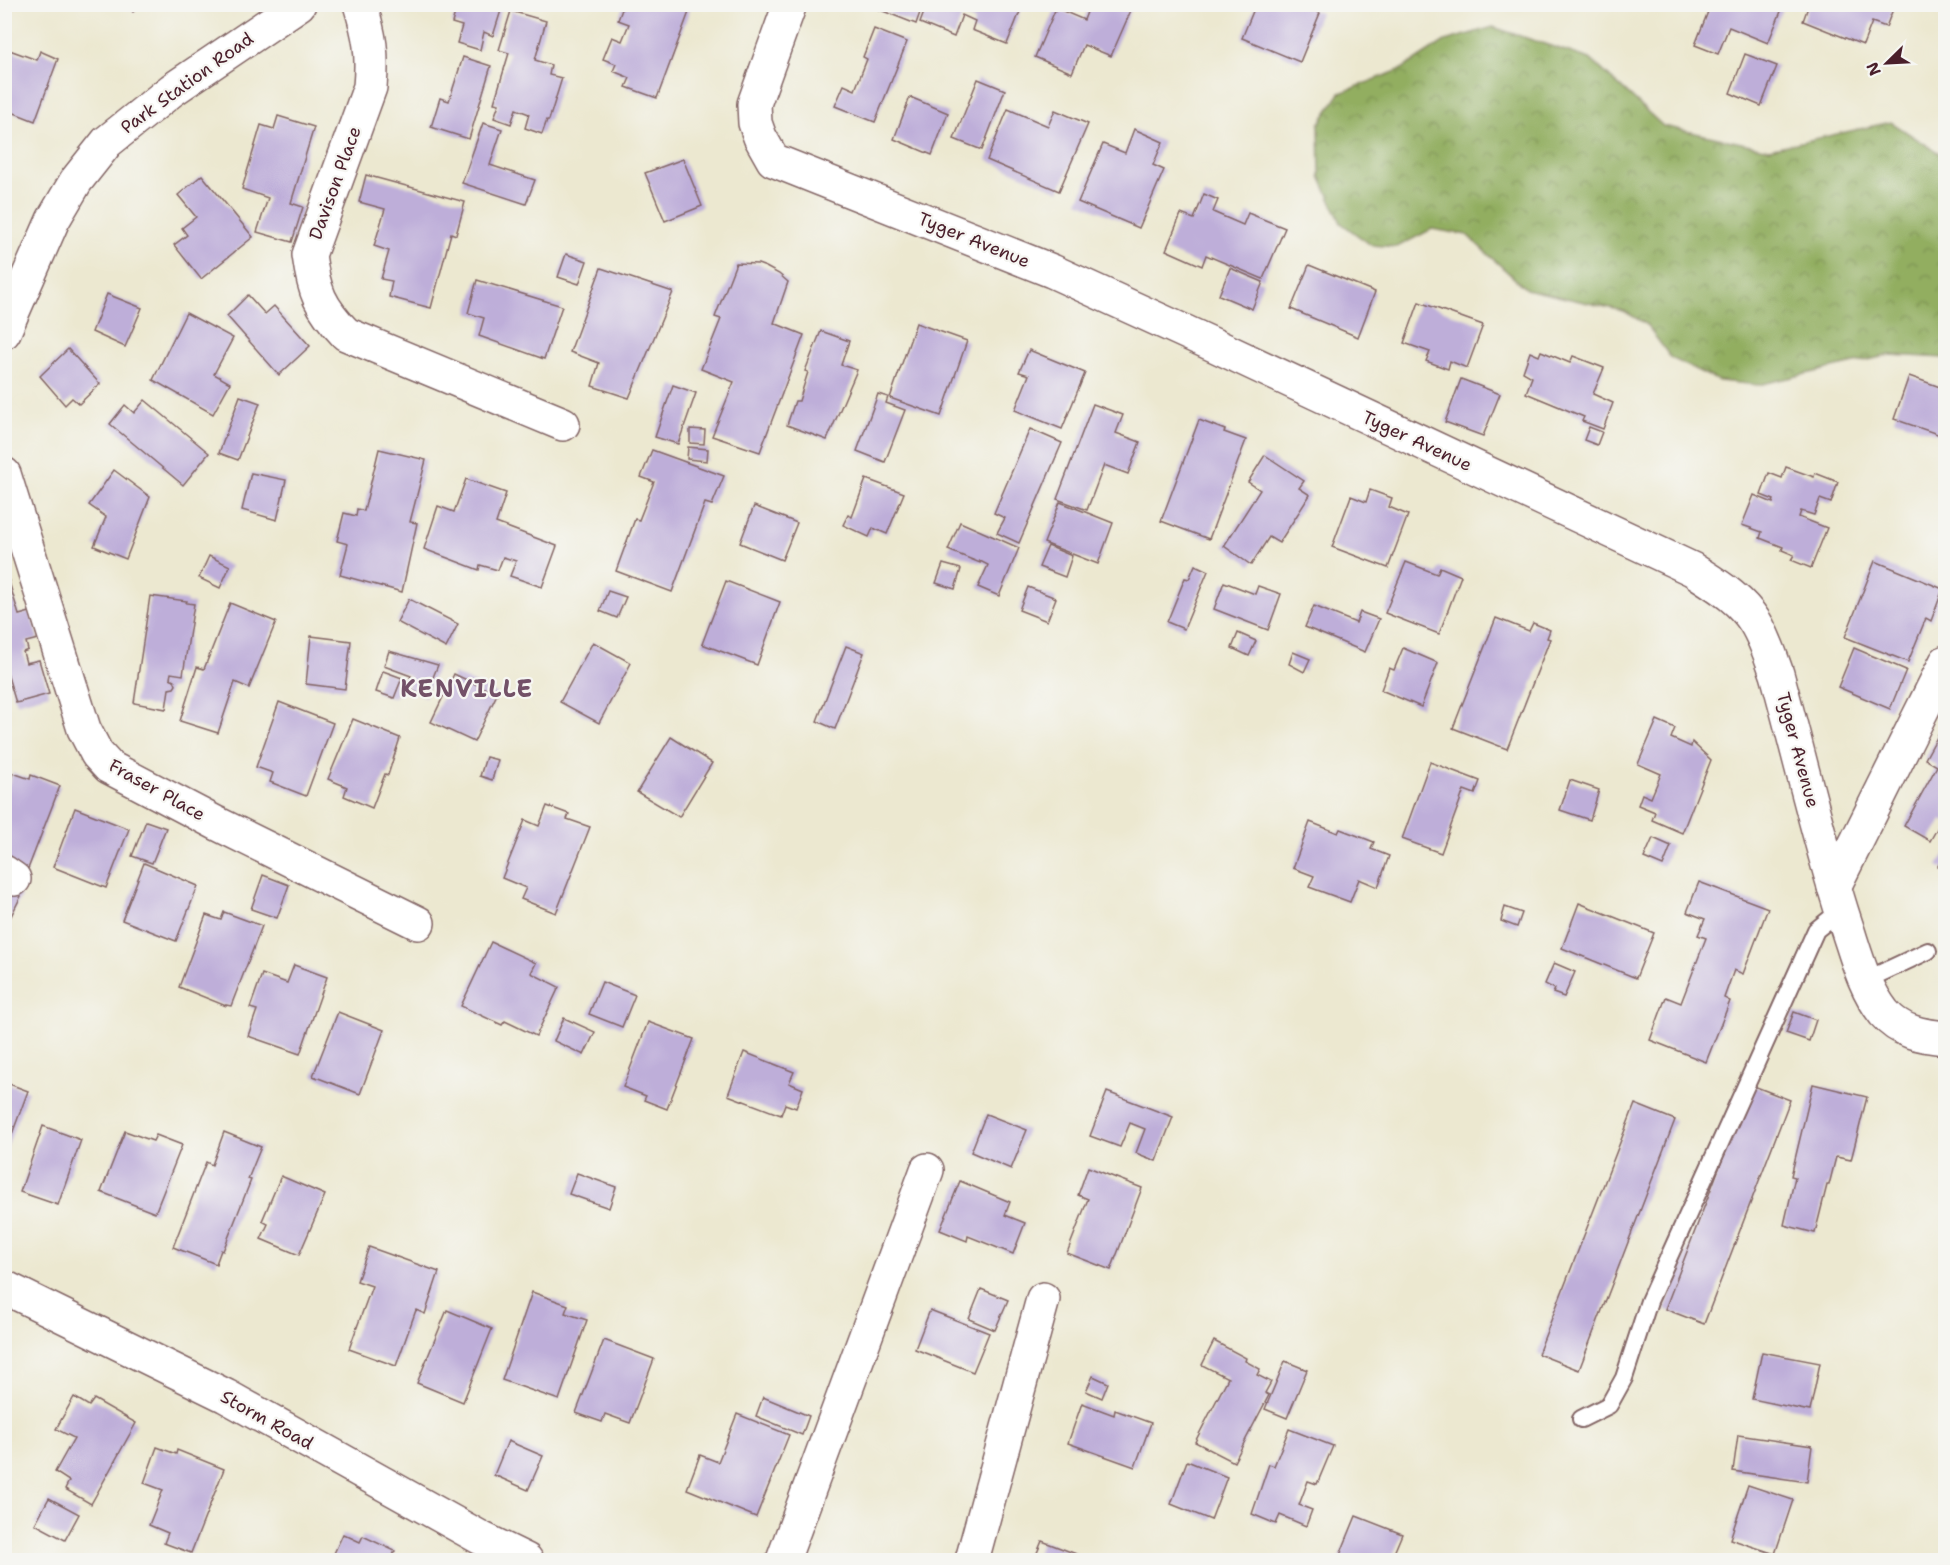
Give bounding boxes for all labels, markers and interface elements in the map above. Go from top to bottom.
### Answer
street label: Park Station Road [116,27,258,139]
north arrow [1857,33,1917,93]
text: N [1862,59,1886,79]
street label: Davison Place [303,123,367,243]
street label: Tyger Avenue [915,207,1033,273]
street label: Tyger Avenue [1358,405,1476,477]
district label: KENVILLE [400,673,534,705]
street label: Tyger Avenue [1771,690,1825,810]
street label: Fraser Place [104,754,210,826]
street label: Storm Road [216,1385,318,1455]

